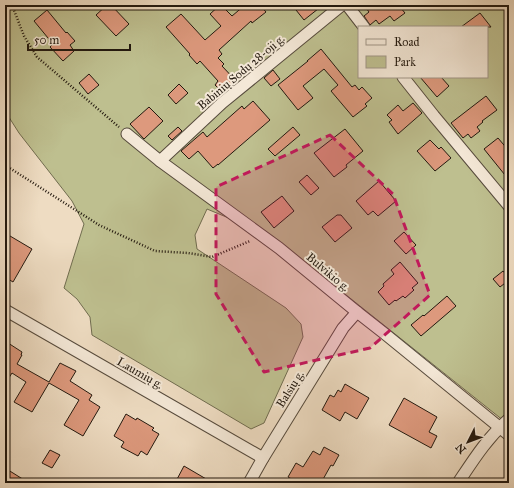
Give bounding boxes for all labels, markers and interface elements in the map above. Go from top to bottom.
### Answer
scale bar [28,26,130,52]
legend [358,26,488,78]
street label: Babinių Sodų 28-oji g. [195,32,288,113]
text: 50 m [34,33,59,47]
text: Road [394,35,420,49]
text: Park [394,55,416,69]
street label: Bulvikio g. [303,250,352,295]
street label: Laumių g. [114,354,165,393]
street label: Balsių g. [273,368,308,411]
north arrow [448,422,488,462]
text: N [453,440,469,456]

